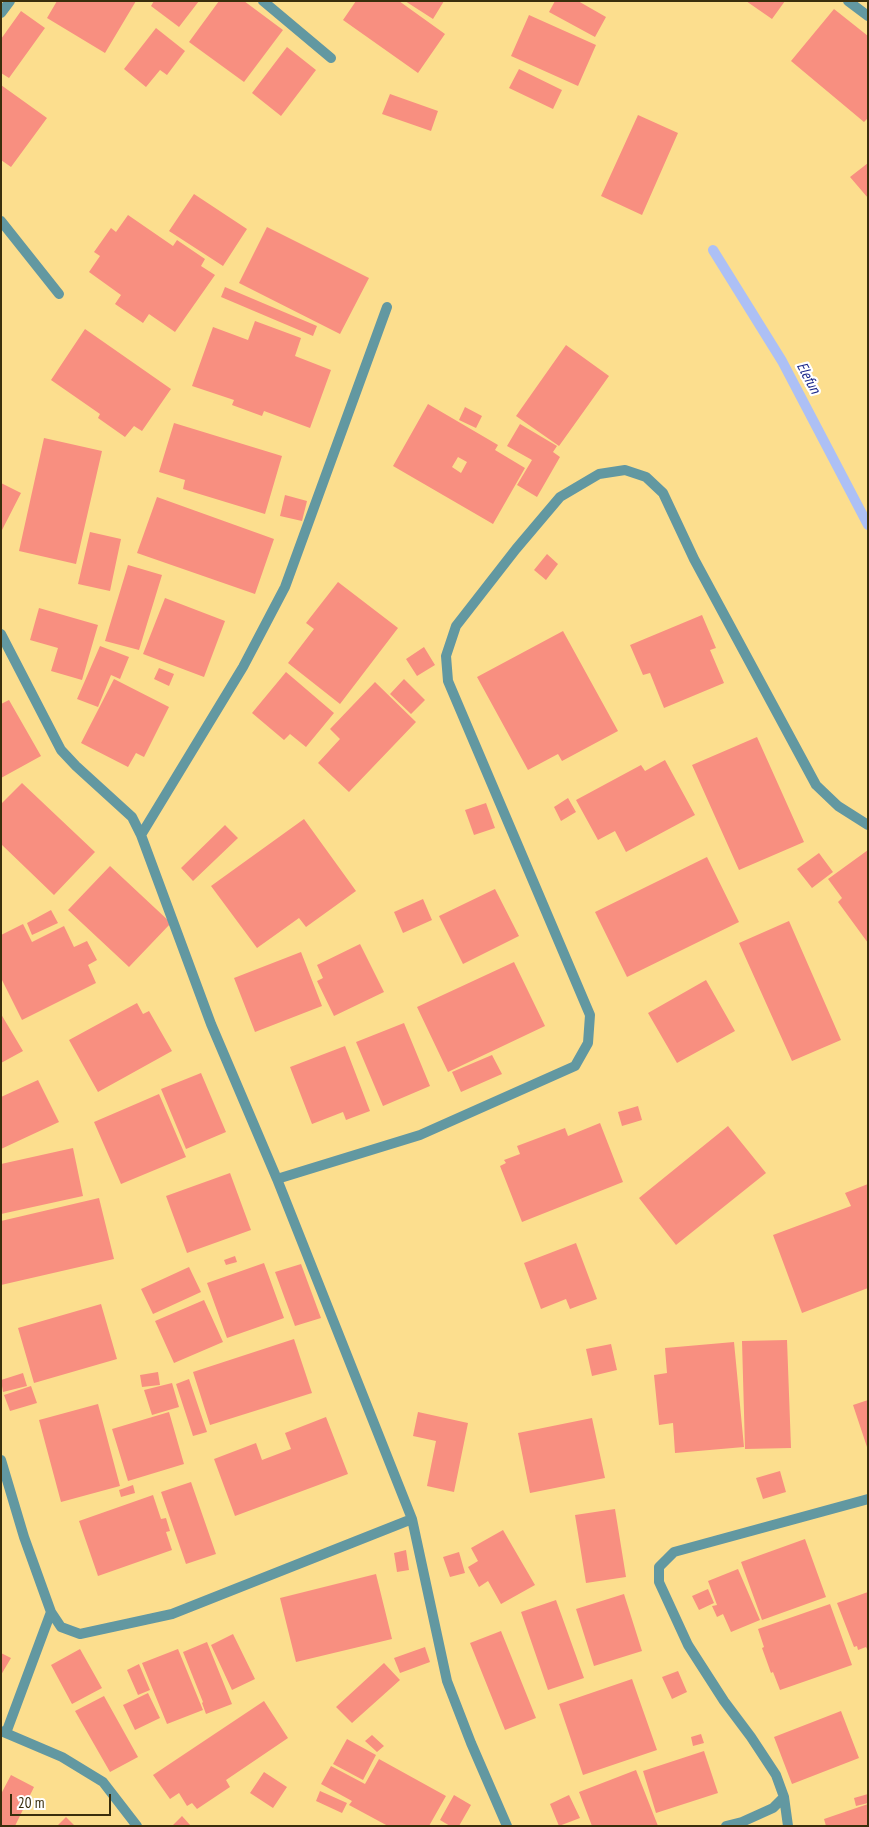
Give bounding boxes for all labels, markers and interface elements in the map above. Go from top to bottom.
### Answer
water label: Elefun [792,359,824,397]
scale bar [12,1784,114,1816]
text: 20 m [18,1793,44,1812]

